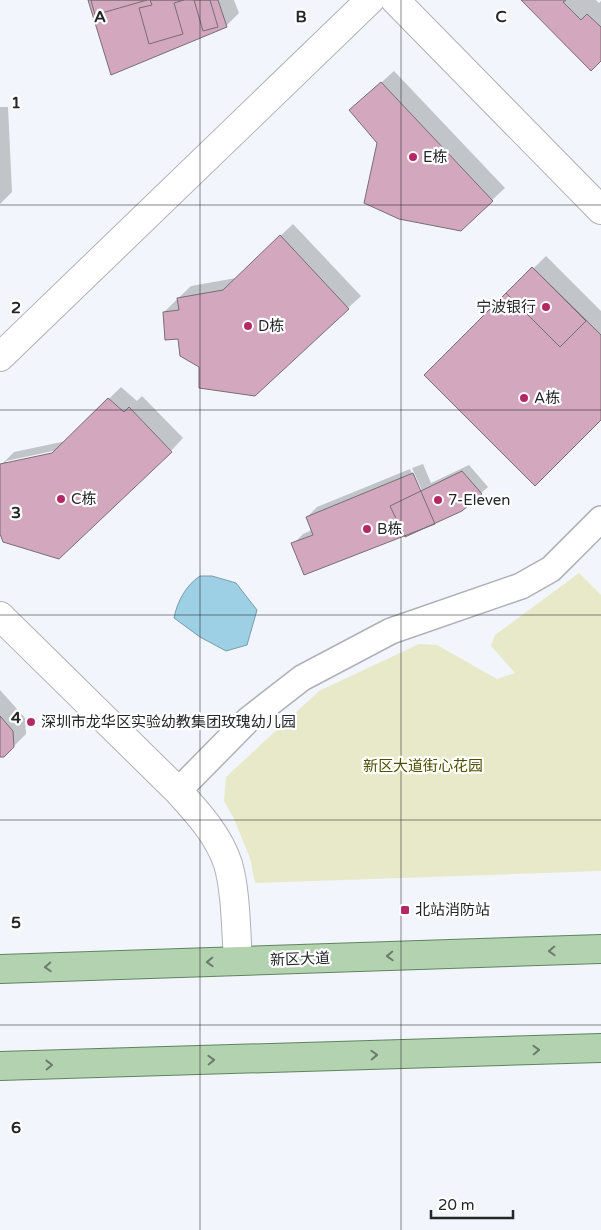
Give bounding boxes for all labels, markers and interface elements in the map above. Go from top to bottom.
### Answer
text: A [94,7,106,27]
text: B [295,7,307,27]
text: C [495,7,507,27]
text: 1 [11,93,21,113]
place label: E栋 [423,148,448,166]
marker: E栋 [407,151,419,163]
text: 2 [11,298,21,318]
place label: 宁波银行 [476,298,536,316]
marker: 宁波银行 [540,301,552,313]
place label: D栋 [258,317,284,335]
marker: D栋 [242,320,254,332]
place label: A栋 [534,389,560,407]
marker: A栋 [518,392,530,404]
place label: C栋 [71,490,96,508]
place label: 7-Eleven [448,491,510,509]
marker: C栋 [55,493,67,505]
marker: 7-Eleven [432,494,444,506]
text: 3 [11,503,21,523]
place label: B栋 [377,520,402,538]
marker: B栋 [361,523,373,535]
text: 4 [11,708,21,728]
place label: 深圳市龙华区实验幼教集团玫瑰幼儿园 [41,713,296,731]
marker: 深圳市龙华区实验幼教集团玫瑰幼儿园 [25,716,37,728]
park label: 新区大道街心花园 [363,757,483,775]
place label: 北站消防站 [415,901,490,919]
marker: 北站消防站 [399,904,411,916]
text: 5 [11,913,21,933]
one-way arrow [548,946,556,957]
street label: 新区大道 [270,949,330,969]
one-way arrow [386,950,394,961]
one-way arrow [206,957,214,967]
one-way arrow [43,961,51,972]
one-way arrow [532,1045,540,1055]
one-way arrow [370,1049,378,1060]
one-way arrow [207,1054,215,1065]
one-way arrow [45,1059,53,1070]
text: 6 [11,1118,21,1138]
scale bar [431,1188,514,1220]
text: 20 m [438,1196,475,1214]

